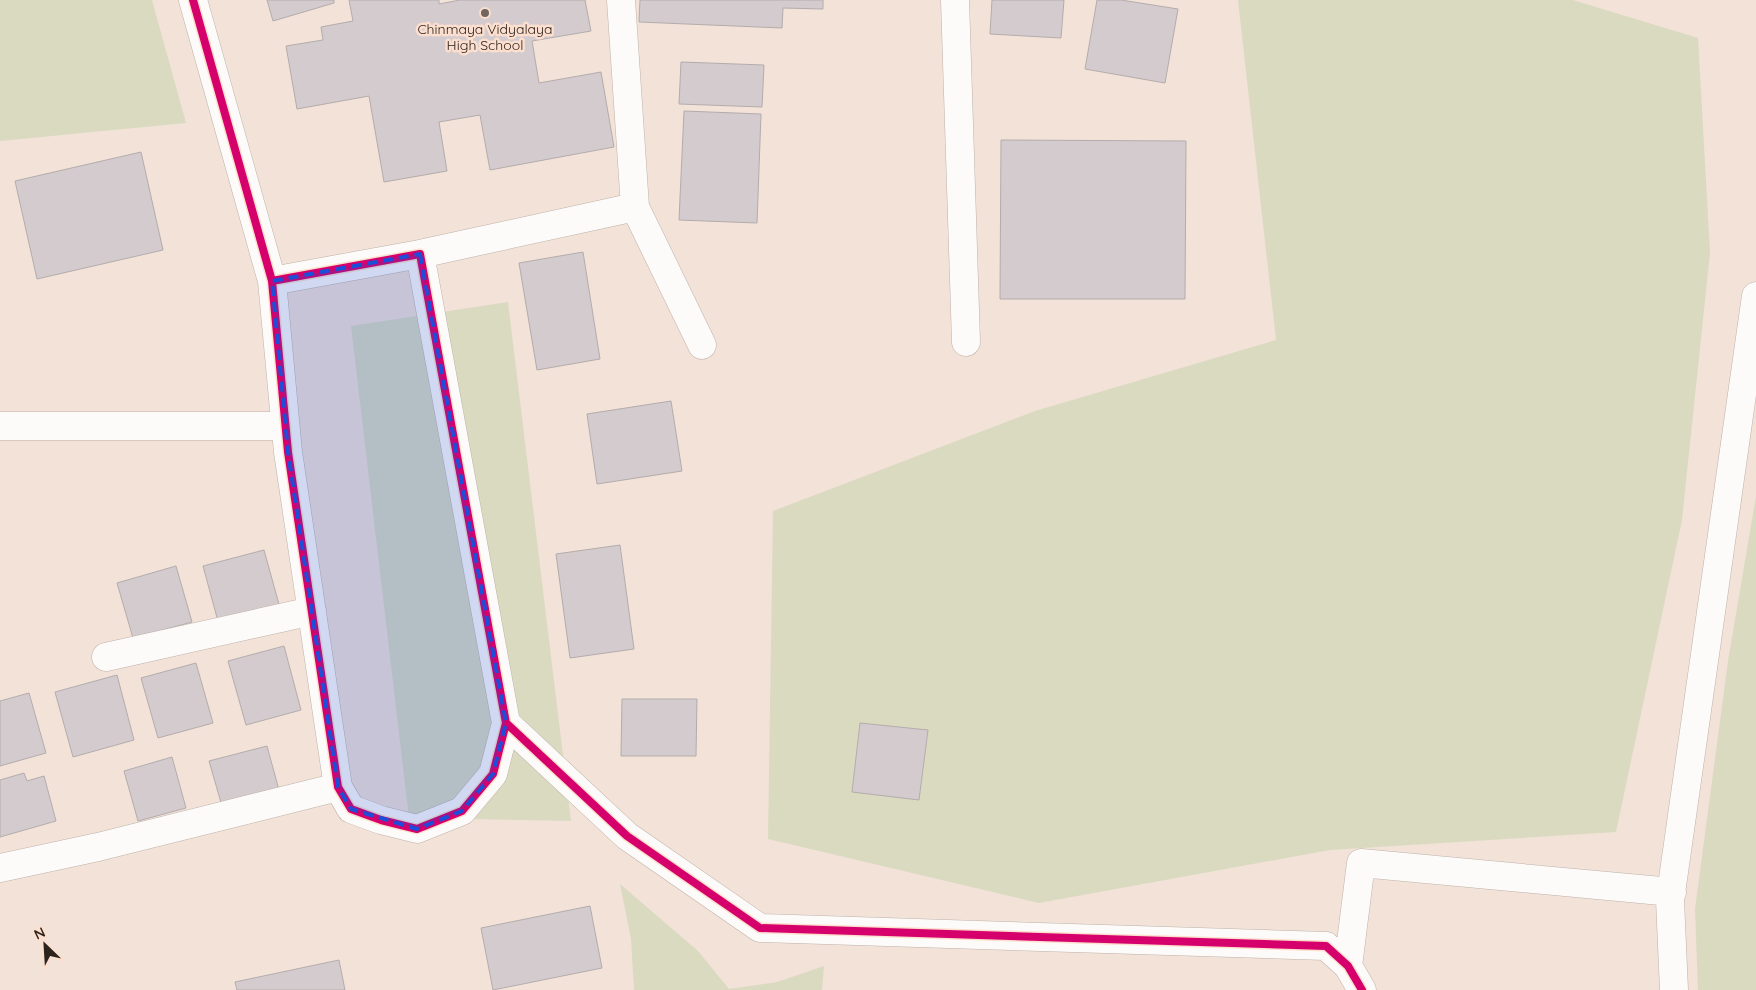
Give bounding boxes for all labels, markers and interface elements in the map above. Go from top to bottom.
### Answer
marker: Chinmaya Vidyalaya High School [479,7,491,19]
place label: Chinmaya Vidyalaya High School [417,20,553,54]
north arrow [20,920,70,970]
text: N [31,923,48,944]

